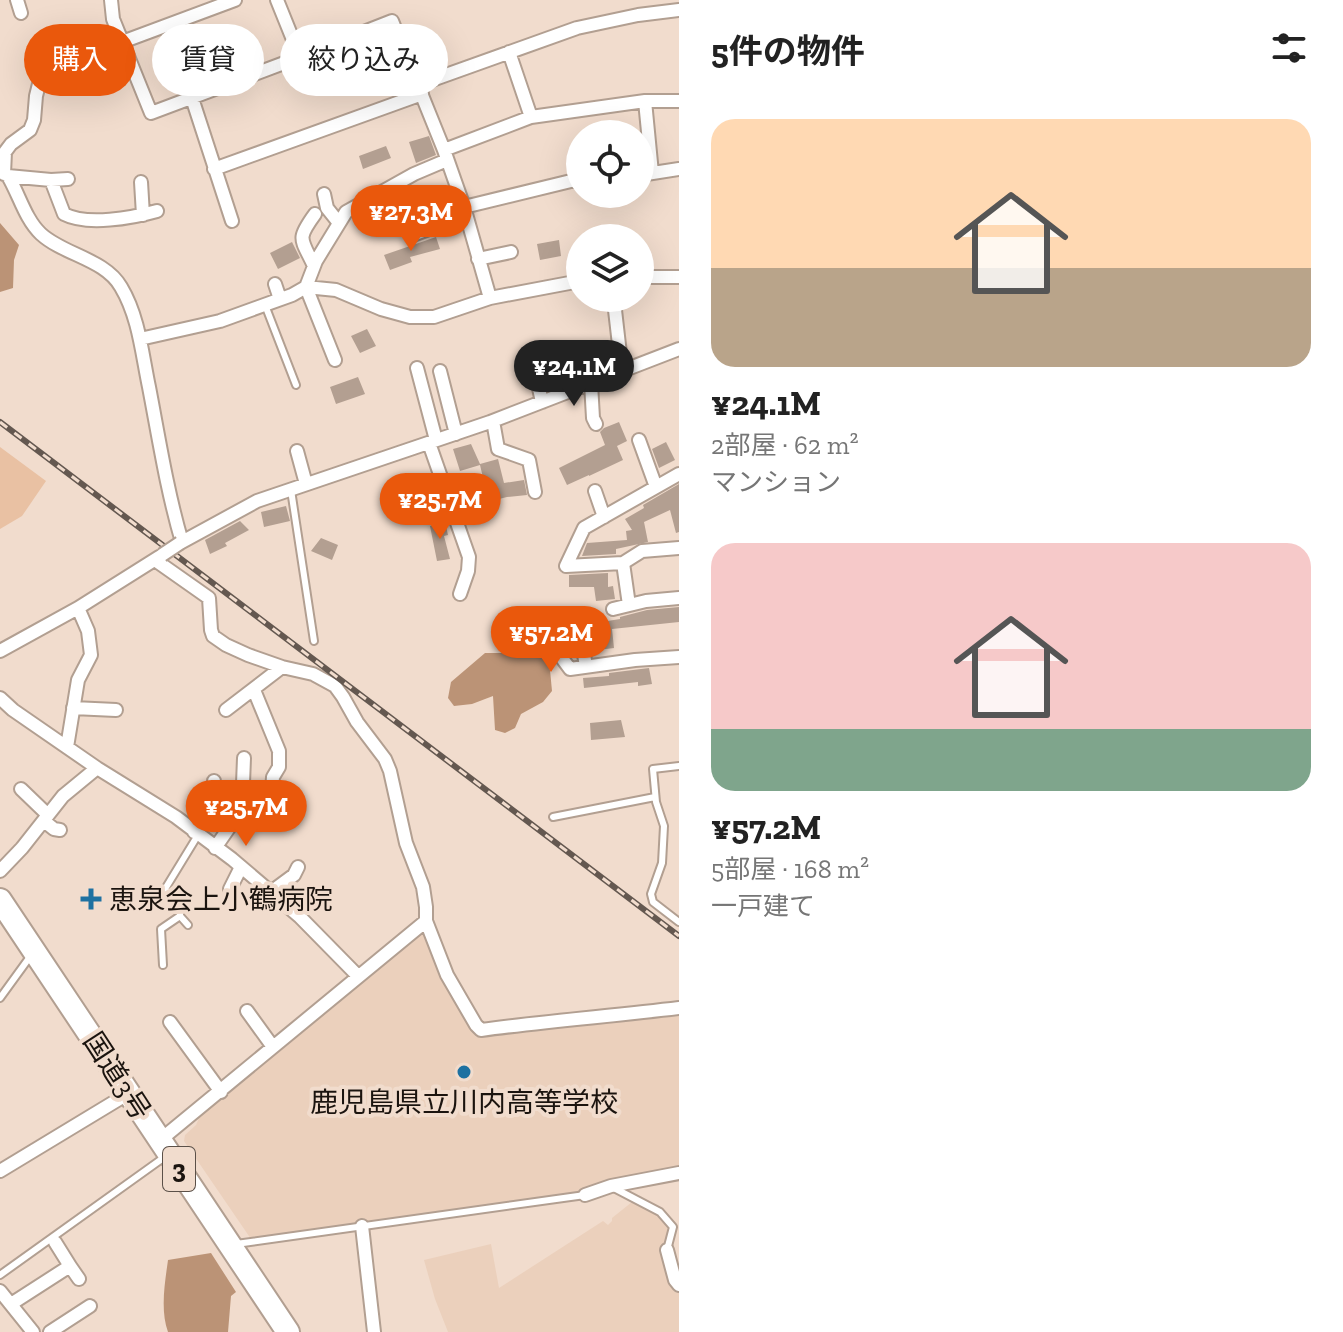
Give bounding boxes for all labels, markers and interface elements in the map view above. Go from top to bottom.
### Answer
chip: 購入 [24,24,136,96]
chip: 賃貸 [152,24,264,96]
chip: 絞り込み [280,24,448,96]
icon: filters [1267,26,1311,70]
text: 5件の物件 [711,31,865,72]
map controls [566,120,654,312]
button: locate [566,120,654,208]
icon: home [939,171,1083,315]
pin: ¥27.3M [346,185,476,253]
text: ¥27.3M [369,195,453,227]
button: layers [566,224,654,312]
pin: ¥24.1M [509,340,639,408]
text: ¥24.1M [532,350,616,382]
text: ¥24.1M [711,383,821,424]
text: 2部屋 · 62 m² [711,429,858,461]
text: マンション [711,466,841,498]
pin: ¥25.7M [375,473,505,541]
text: ¥25.7M [398,483,482,515]
icon: home [939,595,1083,739]
pin: ¥57.2M [486,606,616,674]
text: ¥57.2M [509,616,593,648]
pin: ¥25.7M [181,780,311,848]
text: ¥25.7M [204,790,288,822]
text: ¥57.2M [711,807,821,848]
text: 5部屋 · 168 m² [711,853,869,885]
place label: 恵泉会上小鶴病院 [109,883,333,916]
marker: 恵泉会上小鶴病院 [80,888,102,910]
text: 一戸建て [711,890,815,922]
street label: 国道3号 [77,1026,157,1126]
marker: 鹿児島県立川内高等学校 [455,1063,473,1081]
place label: 鹿児島県立川内高等学校 [310,1086,618,1119]
road number: 3 [163,1147,195,1191]

